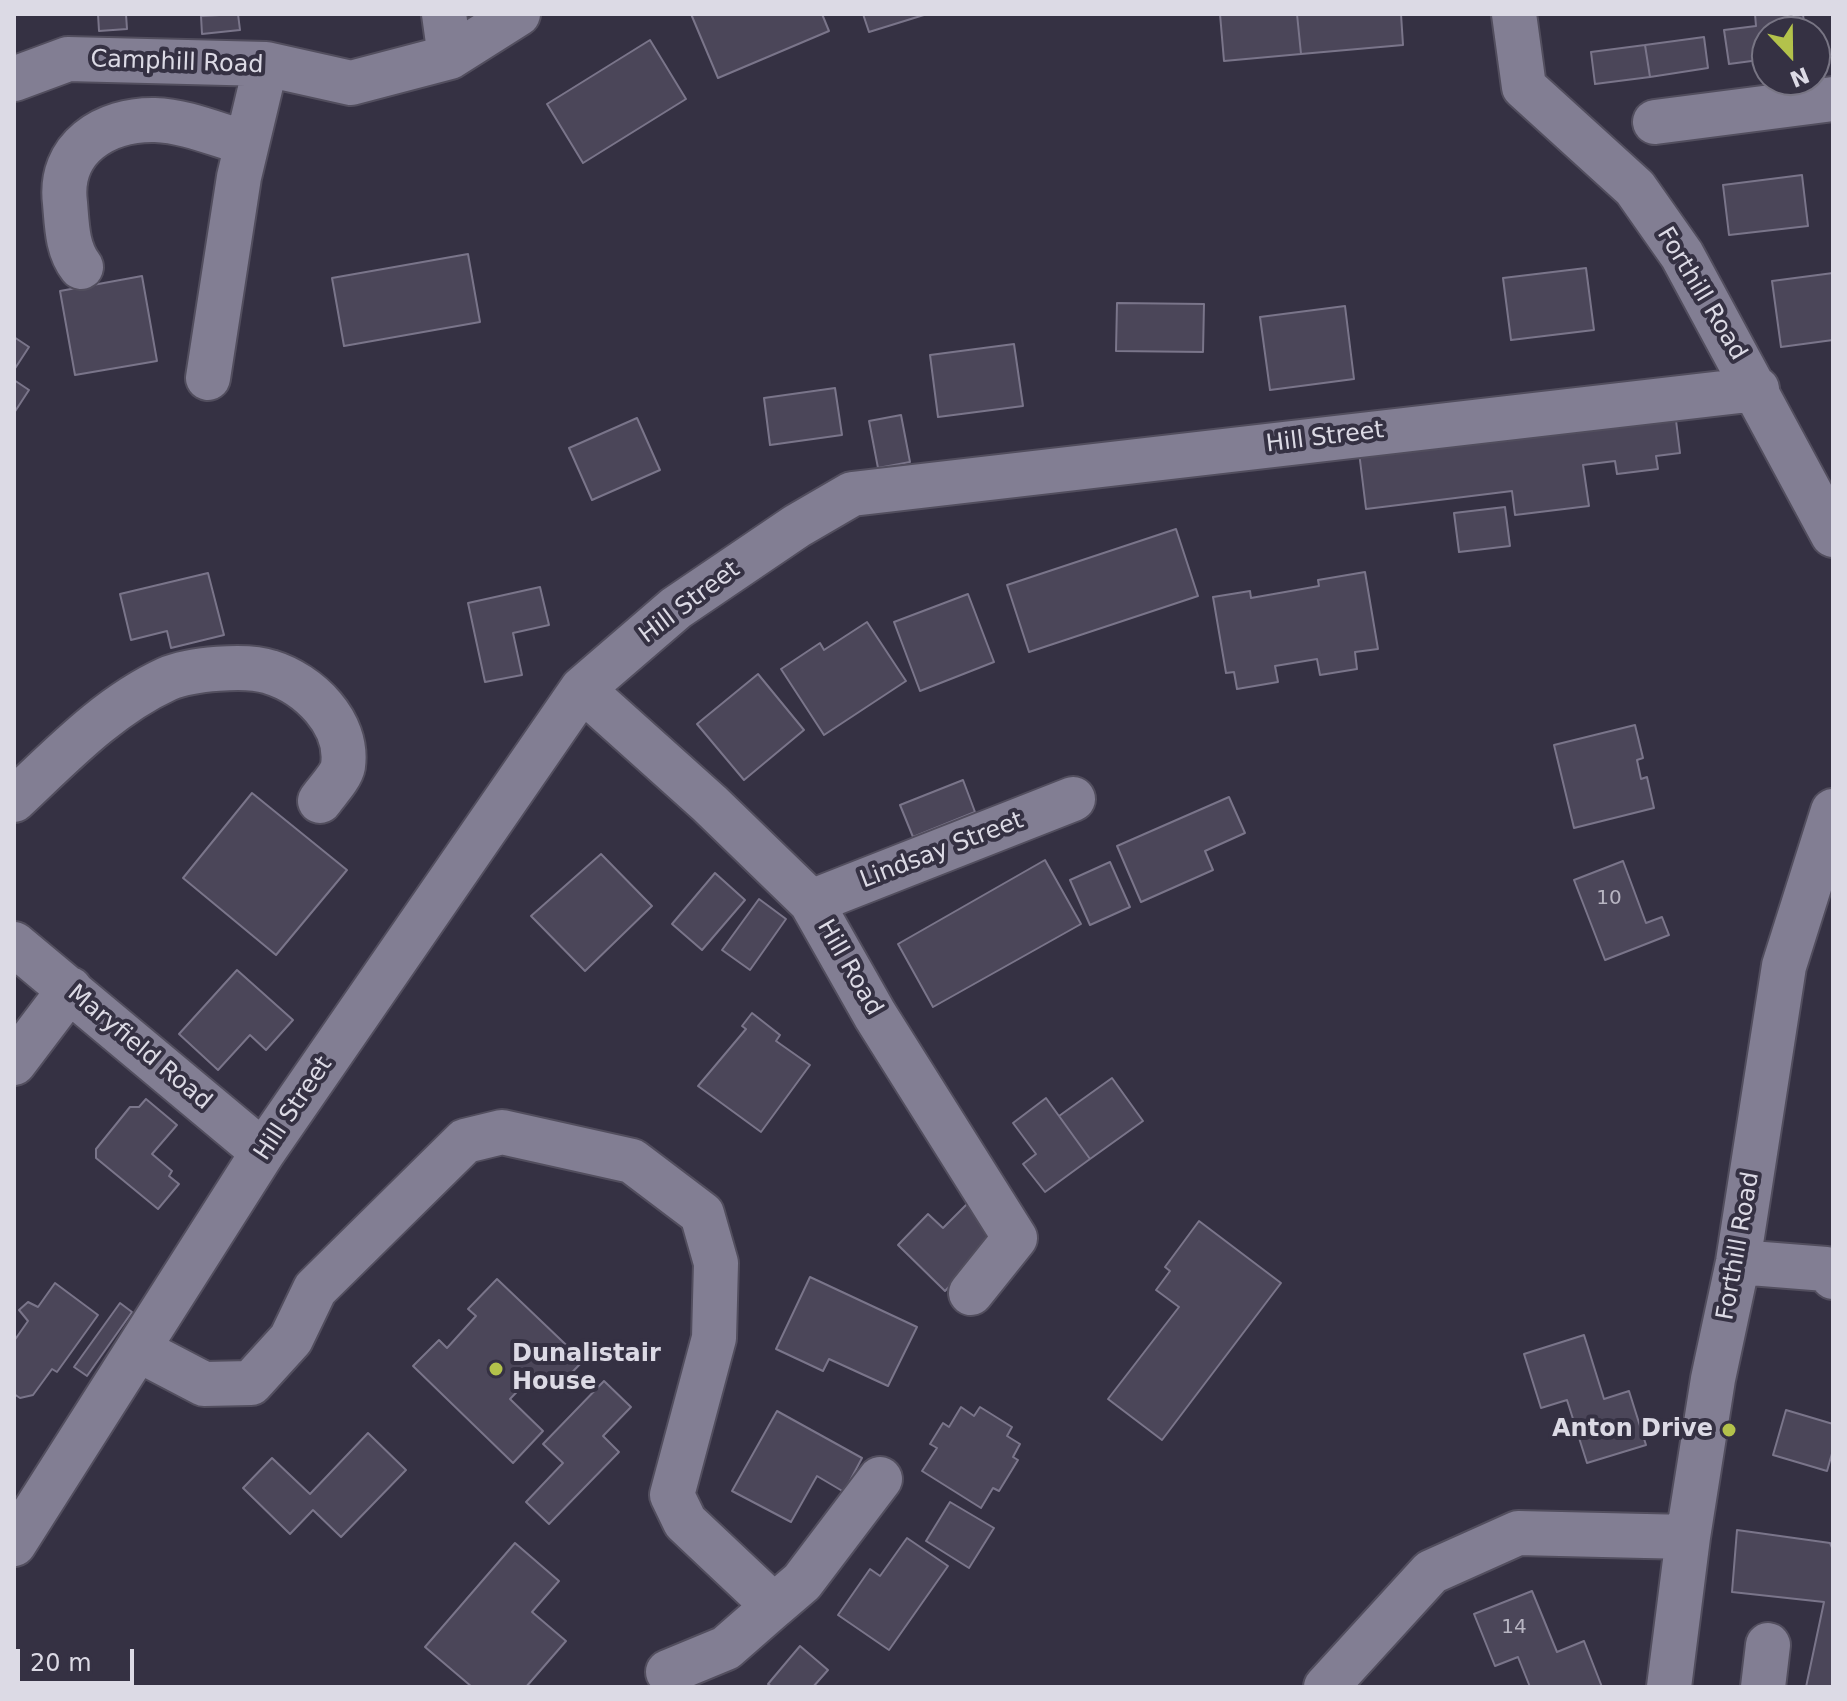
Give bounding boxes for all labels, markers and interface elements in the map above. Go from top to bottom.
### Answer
north arrow [1751,16,1831,96]
street label: Camphill Road [90,46,264,80]
text: N [1786,62,1813,92]
street label: Forthill Road [1650,222,1752,366]
street label: Hill Street [1264,416,1386,460]
street label: Hill Street [634,556,746,650]
street label: Lindsay Street [856,807,1028,895]
house number: 10 [1596,887,1622,911]
street label: Hill Road [810,915,888,1021]
street label: Maryfield Road [61,979,217,1117]
street label: Hill Street [249,1052,339,1166]
street label: Forthill Road [1712,1170,1766,1322]
place label: Dunalistair House [512,1341,661,1397]
marker: Dunalistair House [487,1360,505,1378]
place label: Anton Drive [1552,1416,1713,1444]
marker: Anton Drive [1720,1421,1738,1439]
house number: 14 [1501,1616,1527,1640]
scale bar [20,1633,138,1683]
text: 20 m [30,1649,92,1677]

